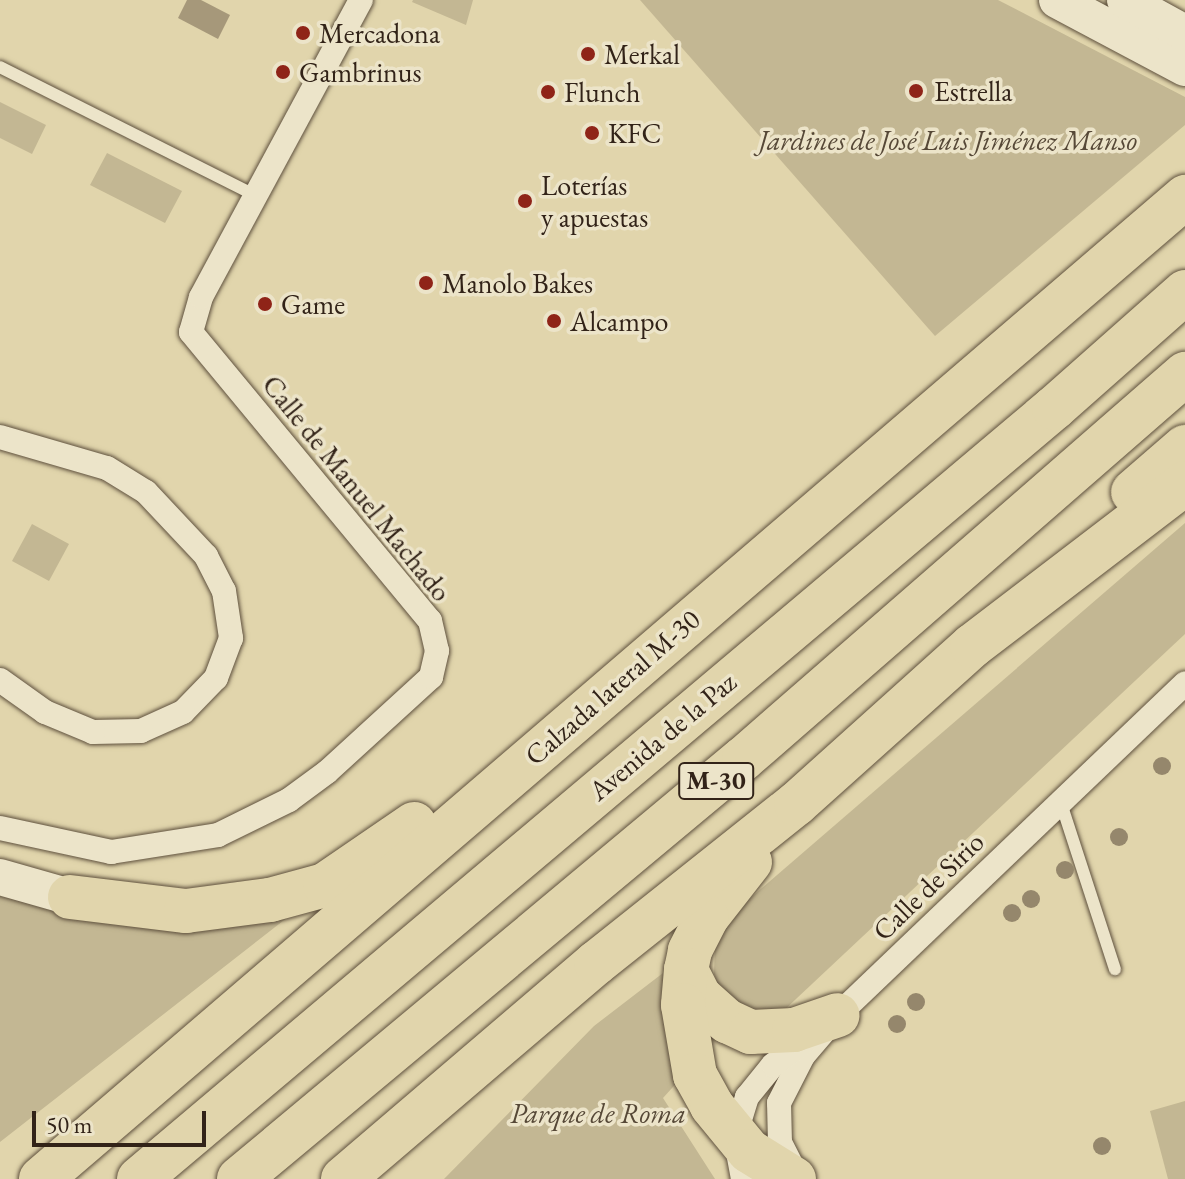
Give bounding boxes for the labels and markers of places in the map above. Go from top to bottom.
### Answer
place label: Mercadona [319,16,440,50]
marker: Mercadona [294,24,312,42]
place label: Merkal [604,37,680,71]
marker: Merkal [579,45,597,63]
place label: Gambrinus [299,55,422,89]
marker: Gambrinus [274,63,292,81]
place label: Estrella [934,74,1013,108]
place label: Flunch [564,75,640,109]
marker: Estrella [905,80,927,102]
marker: Flunch [539,83,557,101]
place label: KFC [608,116,661,150]
marker: KFC [583,124,601,142]
place label: Loterías y apuestas [541,168,648,234]
marker: Loterías y apuestas [516,192,534,210]
place label: Manolo Bakes [442,266,593,300]
marker: Manolo Bakes [417,274,435,292]
place label: Game [281,287,345,321]
marker: Game [256,295,274,313]
place label: Alcampo [570,304,668,338]
marker: Alcampo [545,312,563,330]

